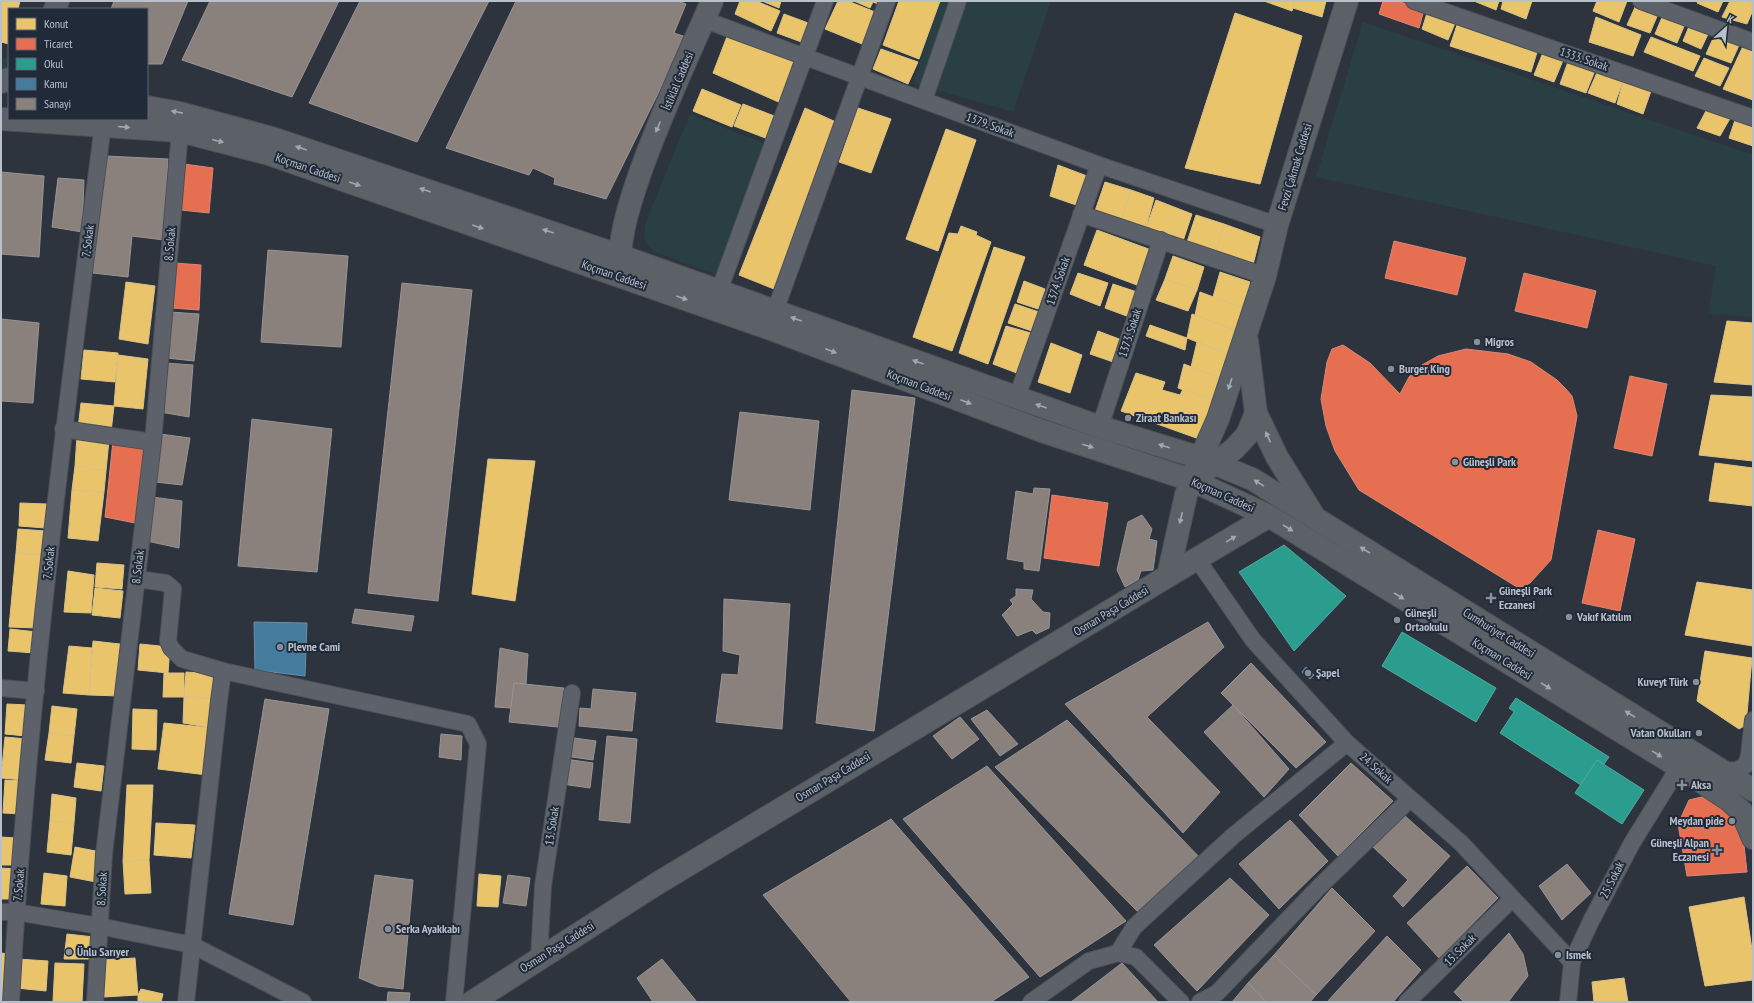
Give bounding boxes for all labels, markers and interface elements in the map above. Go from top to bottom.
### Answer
legend [8,8,148,120]
north arrow [1706,8,1746,48]
text: K [1725,12,1737,27]
text: Konut [44,16,69,31]
text: Ticaret [44,36,73,51]
street label: 1333. Sokak [1558,43,1611,74]
street label: İstiklal Caddesi [658,49,697,113]
text: Okul [44,56,63,71]
text: Kamu [44,76,67,91]
text: Sanayi [44,96,71,111]
one-way arrow [170,109,183,115]
street label: 1379. Sokak [964,109,1017,140]
one-way arrow [655,121,661,133]
street label: Fevzi Çakmak Caddesi [1274,122,1315,212]
one-way arrow [118,123,130,130]
one-way arrow [212,138,224,144]
one-way arrow [295,145,307,151]
street label: Koçman Caddesi [274,149,343,186]
one-way arrow [349,182,361,188]
one-way arrow [418,187,430,193]
street label: 7. Sokak [78,223,97,258]
one-way arrow [472,224,484,230]
street label: 8. Sokak [161,226,178,261]
one-way arrow [541,228,553,234]
street label: 1374. Sokak [1042,254,1073,307]
street label: Koçman Caddesi [580,256,649,293]
one-way arrow [677,295,689,301]
street label: 1373. Sokak [1115,306,1144,359]
one-way arrow [789,315,801,321]
place label: Migros [1485,334,1514,349]
marker: Migros [1472,337,1482,347]
one-way arrow [825,349,837,355]
one-way arrow [912,359,924,365]
place label: Burger King [1399,361,1450,376]
marker: Burger King [1386,364,1396,374]
street label: Koçman Caddesi [885,365,953,404]
one-way arrow [1227,378,1233,390]
one-way arrow [960,399,972,405]
one-way arrow [1034,402,1046,408]
place label: Ziraat Bankası [1136,410,1197,425]
marker: Ziraat Bankası [1123,413,1133,423]
one-way arrow [1265,432,1271,443]
one-way arrow [1082,443,1094,449]
one-way arrow [1158,443,1170,449]
place label: Güneşli Park [1463,454,1516,469]
marker: Güneşli Park [1450,457,1460,467]
street label: Koçman Caddesi [1189,474,1257,515]
one-way arrow [1254,480,1265,487]
one-way arrow [1177,512,1183,524]
one-way arrow [1283,524,1293,532]
one-way arrow [1226,535,1236,543]
street label: 7. Sokak [39,546,58,580]
one-way arrow [1359,546,1371,553]
street label: 8. Sokak [128,549,147,585]
street label: Osman Paşa Caddesi [1071,582,1151,639]
place label: Güneşli Park Eczanesi [1499,583,1552,612]
one-way arrow [1394,592,1404,600]
marker: Güneşli Park Eczanesi [1486,593,1496,603]
street label: Cumhuriyet Caddesi [1460,604,1538,661]
place label: Güneşli Ortaokulu [1405,605,1448,634]
place label: Vakıf Katılım [1576,609,1632,624]
marker: Vakıf Katılım [1564,612,1574,622]
marker: Güneşli Ortaokulu [1392,615,1402,625]
street label: Koçman Caddesi [1470,634,1535,683]
place label: Plevne Cami [288,639,341,654]
marker: Plevne Cami [275,642,285,652]
place label: Şapel [1316,665,1340,680]
marker: Şapel [1303,668,1313,678]
place label: Kuveyt Türk [1638,674,1688,689]
marker: Kuveyt Türk [1691,677,1701,687]
one-way arrow [1541,682,1551,690]
one-way arrow [1624,710,1636,717]
place label: Vatan Okulları [1629,725,1691,740]
marker: Vatan Okulları [1694,728,1704,738]
street label: Osman Paşa Caddesi [793,748,873,805]
street label: 24. Sokak [1357,749,1396,787]
one-way arrow [1652,750,1662,758]
place label: Aksa [1690,777,1711,792]
marker: Aksa [1676,779,1688,791]
street label: 13. Sokak [541,805,562,846]
place label: Meydan pide [1670,813,1724,828]
marker: Meydan pide [1727,816,1737,826]
place label: Güneşli Alpan Eczanesi [1651,835,1709,864]
marker: Güneşli Alpan Eczanesi [1712,845,1722,855]
street label: 25. Sokak [1596,859,1627,901]
street label: 7. Sokak [10,868,27,902]
street label: 8. Sokak [93,871,110,906]
street label: Osman Paşa Caddesi [517,918,597,975]
place label: Serka Ayakkabı [396,921,460,936]
marker: Serka Ayakkabı [383,924,393,934]
street label: 15. Sokak [1441,930,1479,969]
place label: Ünlu Sarıyer [77,944,130,959]
marker: Ünlu Sarıyer [64,947,74,957]
place label: Ismek [1566,947,1591,962]
marker: Ismek [1553,950,1563,960]

